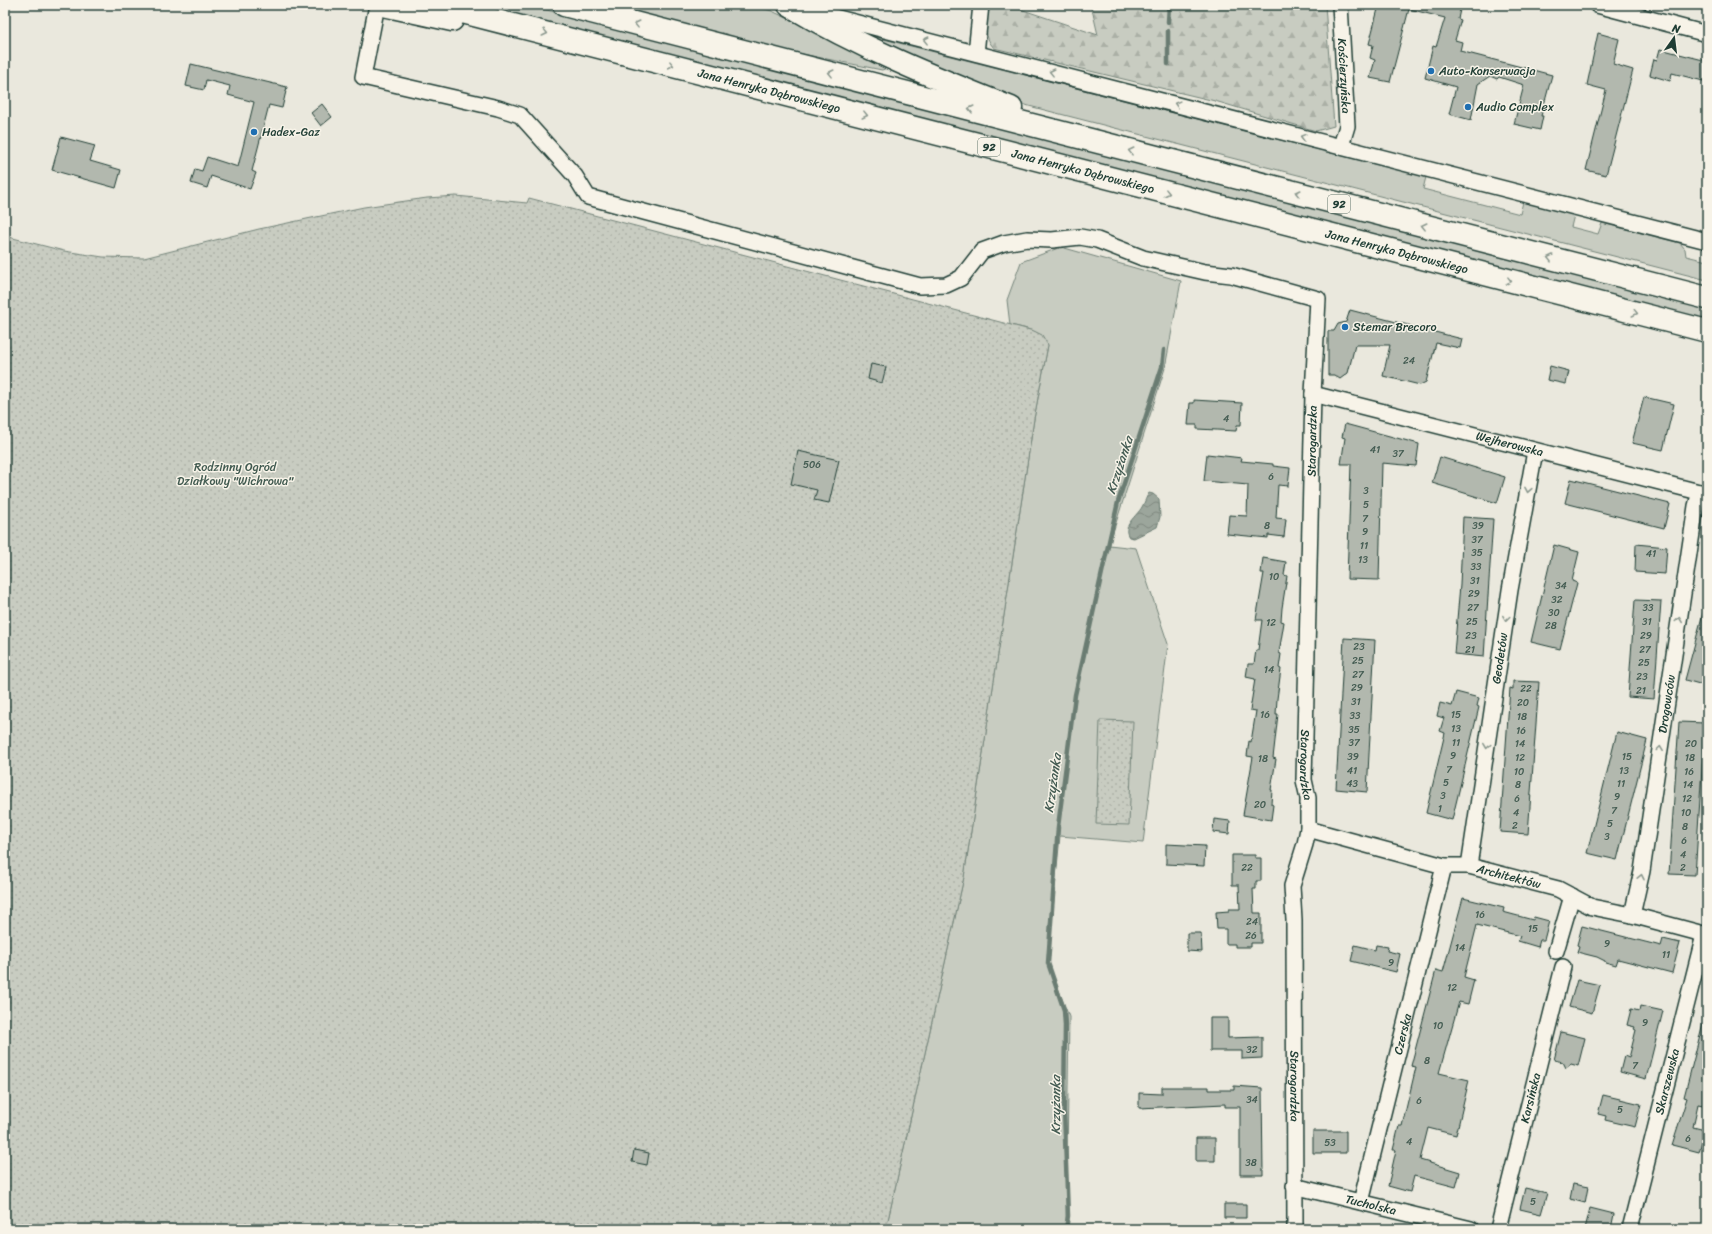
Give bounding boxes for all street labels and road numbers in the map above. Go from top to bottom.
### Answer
street label: Kościerzyńska [1331,38,1357,114]
street label: Jana Henryka Dąbrowskiego [694,62,843,120]
road number: 92 [978,138,1000,156]
street label: Jana Henryka Dąbrowskiego [1008,142,1157,200]
road number: 92 [1328,195,1350,213]
street label: Jana Henryka Dąbrowskiego [1322,222,1471,280]
street label: Starogardzka [1300,405,1324,477]
street label: Wejherowska [1474,425,1546,463]
street label: Geodetów [1485,630,1515,685]
street label: Drogowców [1652,672,1682,735]
street label: Starogardzka [1293,729,1319,802]
street label: Architektów [1473,857,1544,895]
street label: Czerska [1387,1010,1418,1057]
street label: Skarszewska [1648,1046,1686,1117]
street label: Starogardzka [1283,1050,1306,1122]
street label: Karsińska [1514,1071,1547,1125]
street label: Tucholska [1343,1188,1399,1221]

